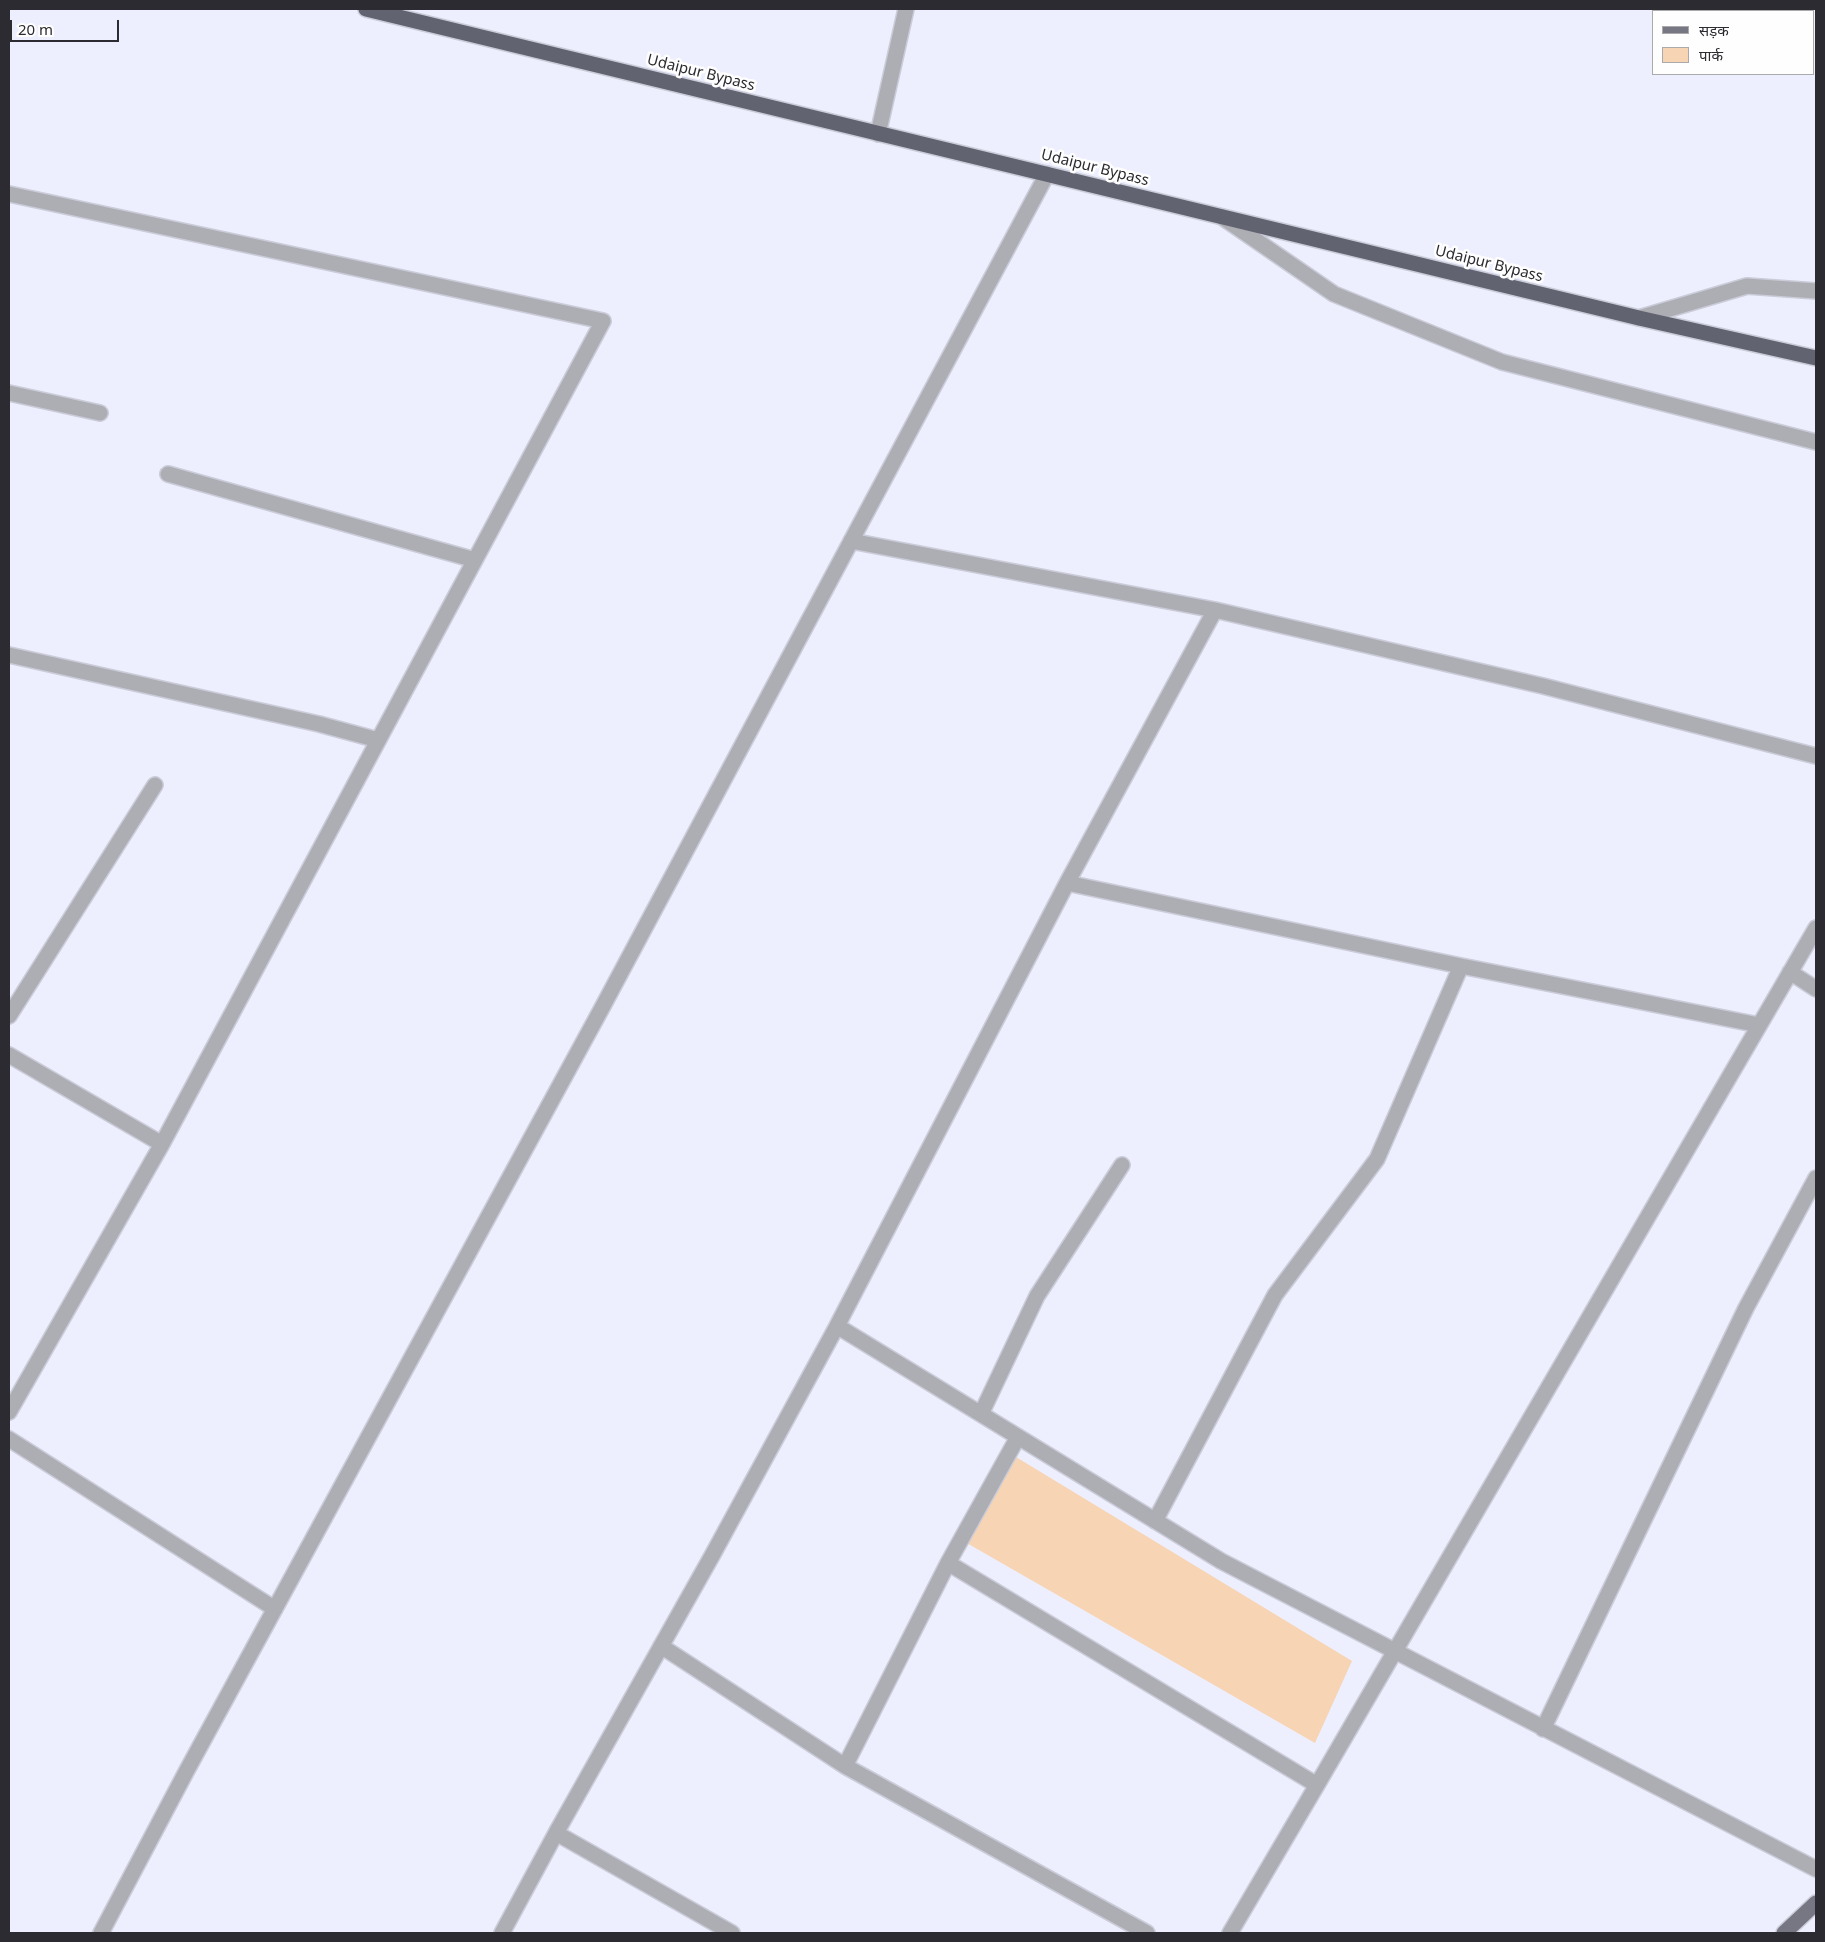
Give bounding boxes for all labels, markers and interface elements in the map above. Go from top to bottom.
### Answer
scale bar [12,10,121,42]
legend [1652,10,1815,75]
text: 20 m [18,19,53,39]
text: सड़क [1699,20,1729,40]
text: पार्क [1699,45,1723,65]
street label: Udaipur Bypass [645,51,757,95]
street label: Udaipur Bypass [1039,146,1151,190]
street label: Udaipur Bypass [1433,242,1545,286]

